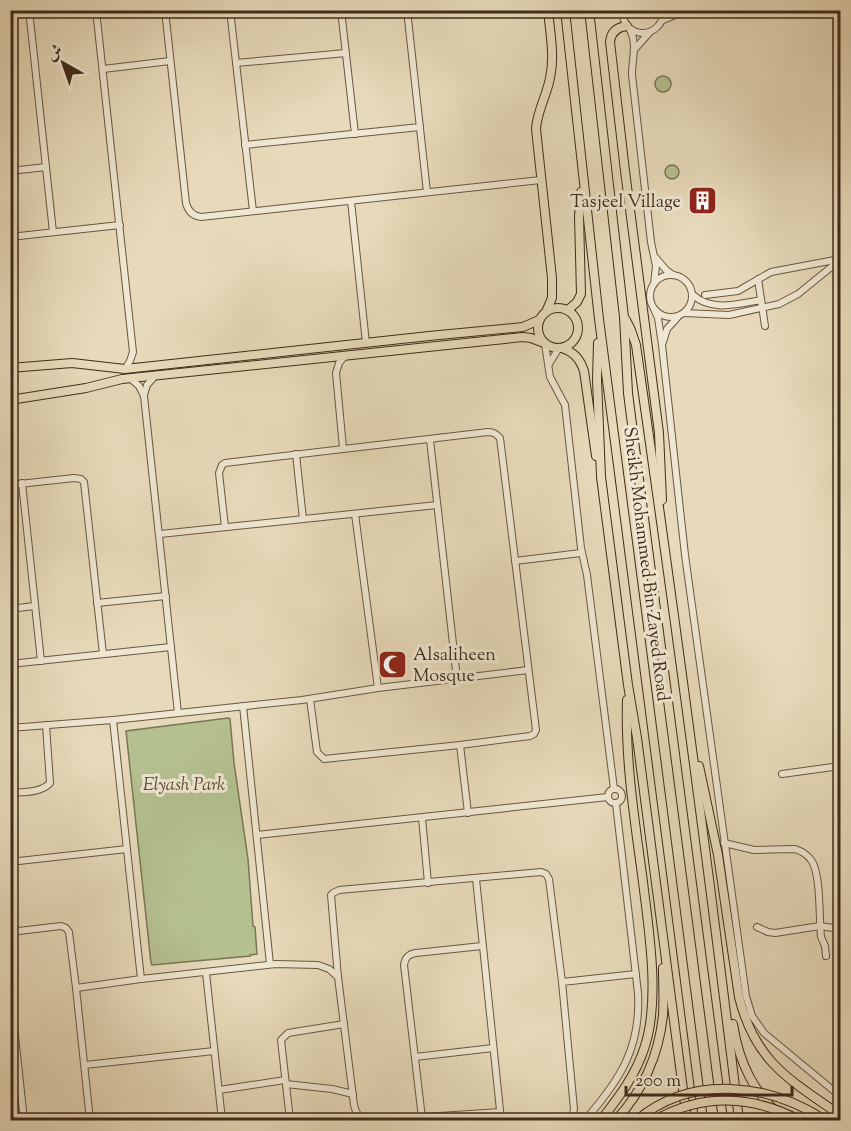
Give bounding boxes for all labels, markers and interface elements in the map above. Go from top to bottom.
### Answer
north arrow [33,33,93,93]
text: ش [41,40,68,67]
building icon: Tasjeel Village [686,185,718,217]
place label: Tasjeel Village [570,190,681,216]
street label: Sheikh Mohammed Bin Zayed Road [615,426,675,703]
place label: Alsaliheen Mosque [413,643,496,690]
mosque icon: Alsaliheen Mosque [376,648,408,680]
park label: Elyash Park [143,773,225,799]
scale bar [626,1059,792,1097]
text: 200 m [635,1069,681,1095]

